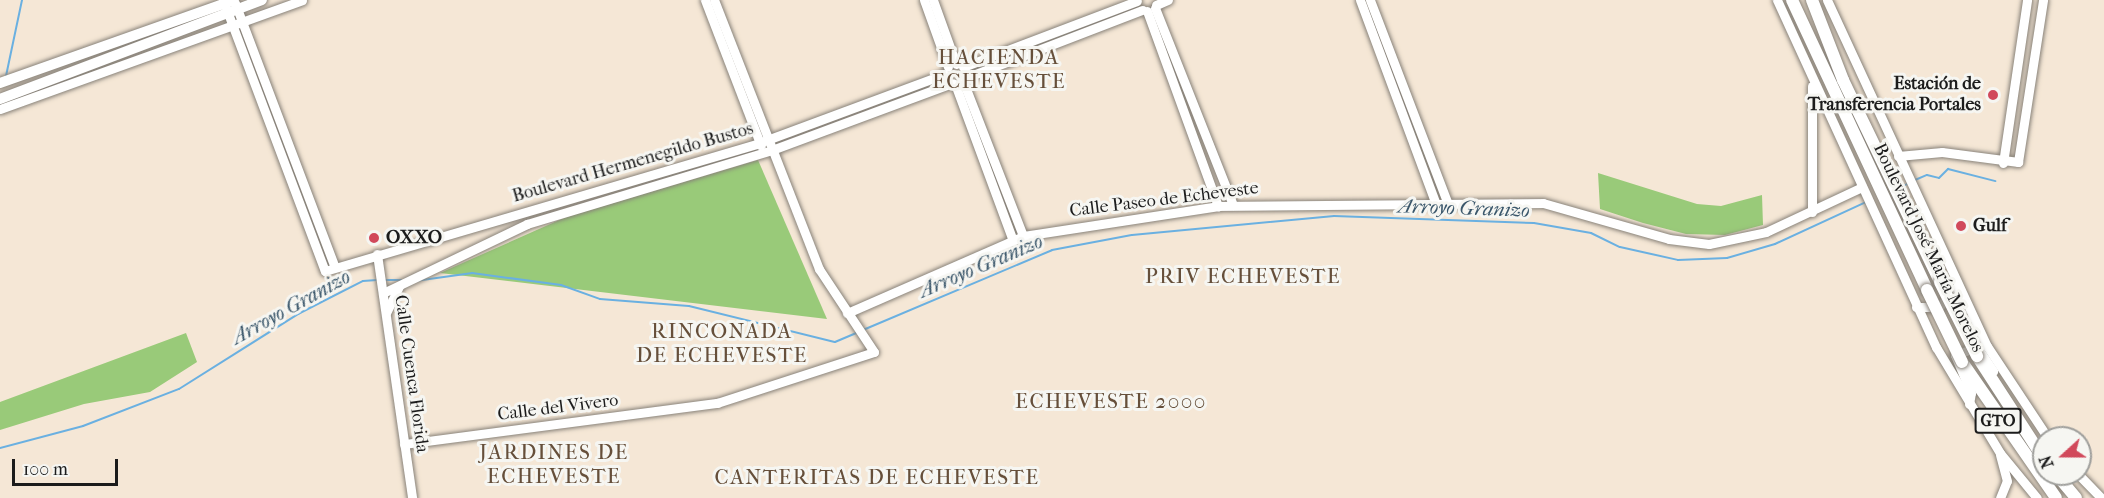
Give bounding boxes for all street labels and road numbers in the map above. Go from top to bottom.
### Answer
street label: Boulevard Hermenegildo Bustos [510,118,756,208]
street label: Boulevard José María Morelos [1868,140,1988,356]
street label: Calle Paseo de Echeveste [1068,178,1260,222]
street label: Calle Cuenca Florida [389,294,433,454]
street label: Calle del Vivero [496,390,620,426]
road number: GTO [1974,408,2022,434]

